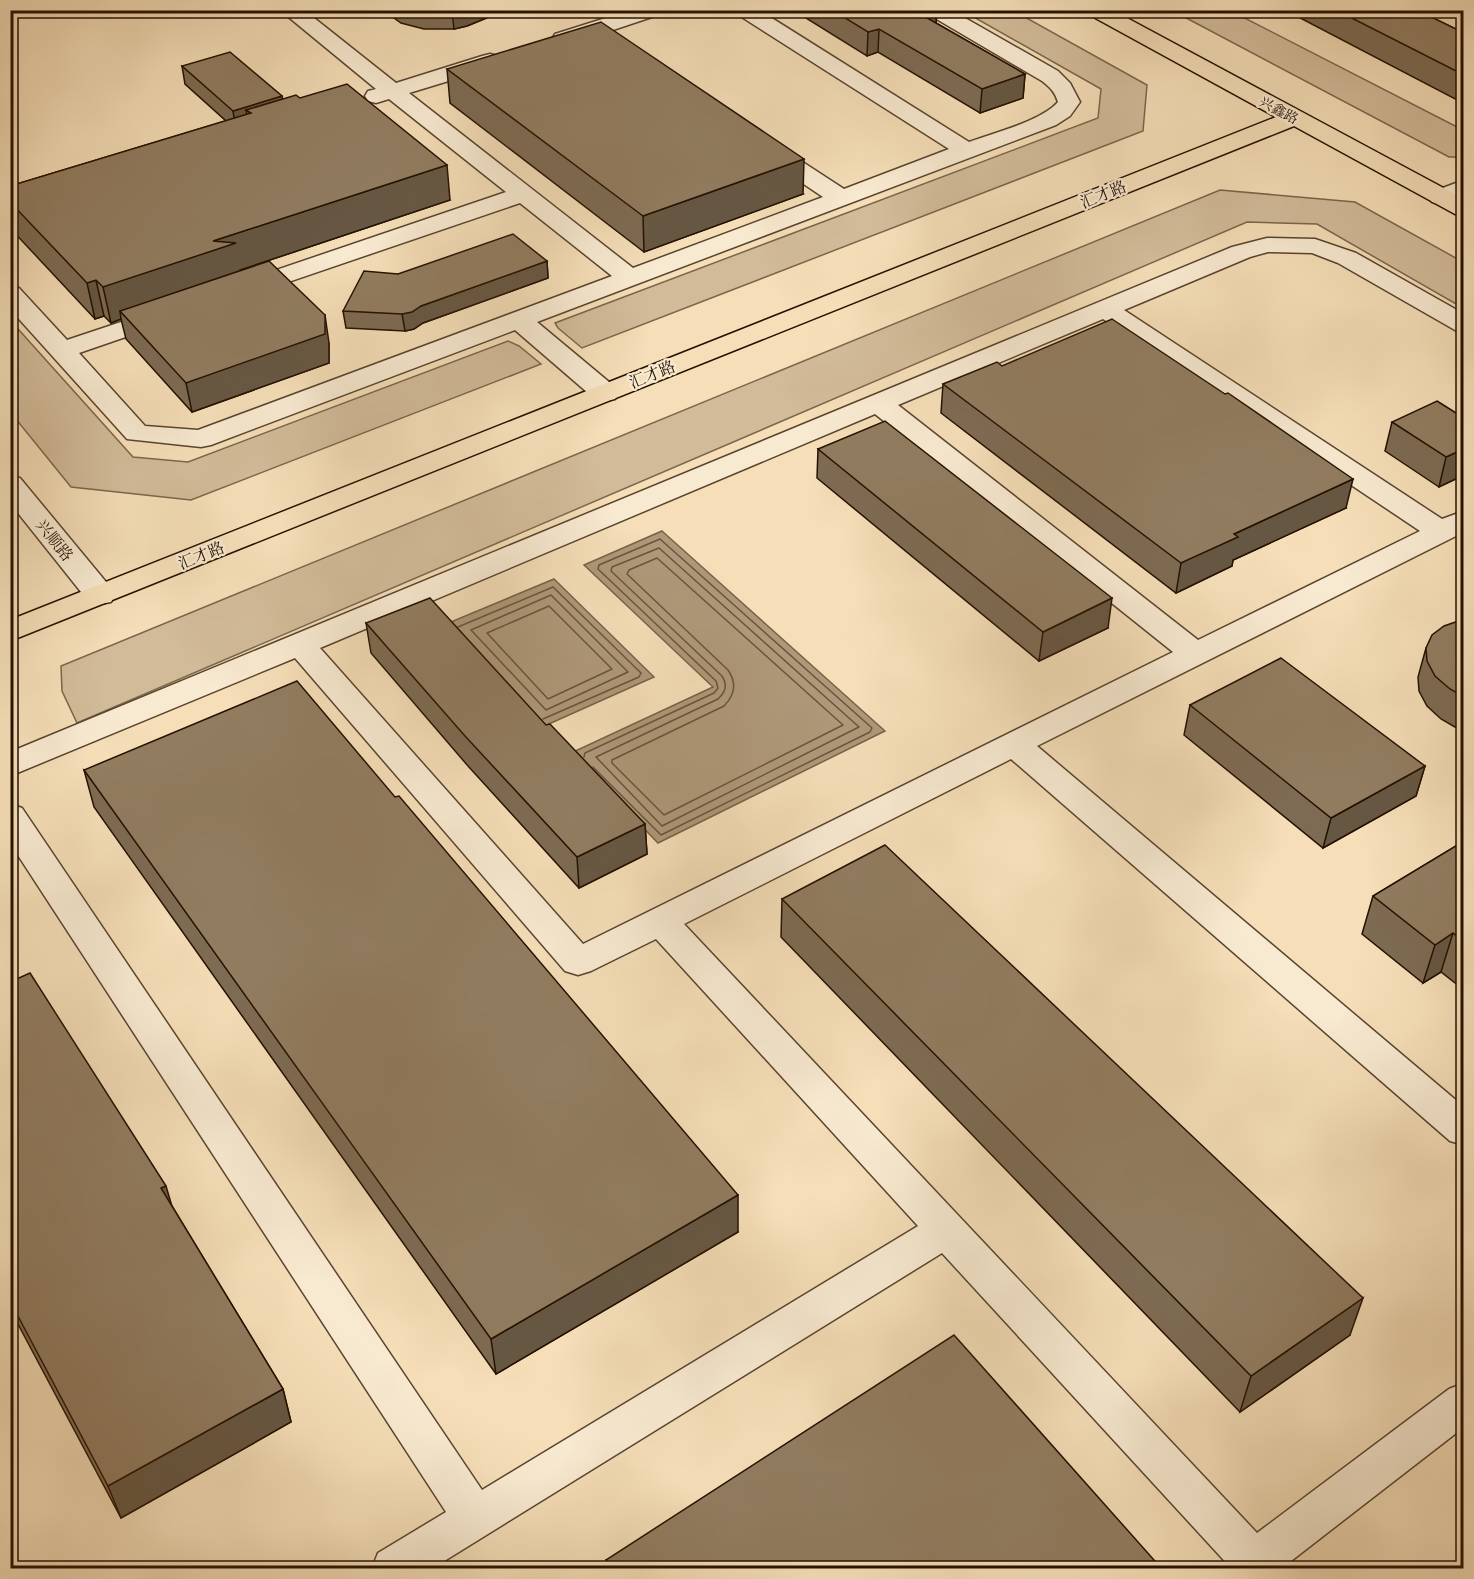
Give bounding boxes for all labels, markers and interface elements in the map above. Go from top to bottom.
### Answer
street label: 兴鑫路 [1256,92,1302,128]
street label: 汇才路 [1077,176,1129,212]
street label: 汇才路 [626,356,678,392]
street label: 兴顺路 [32,515,78,565]
street label: 汇才路 [175,537,227,573]

